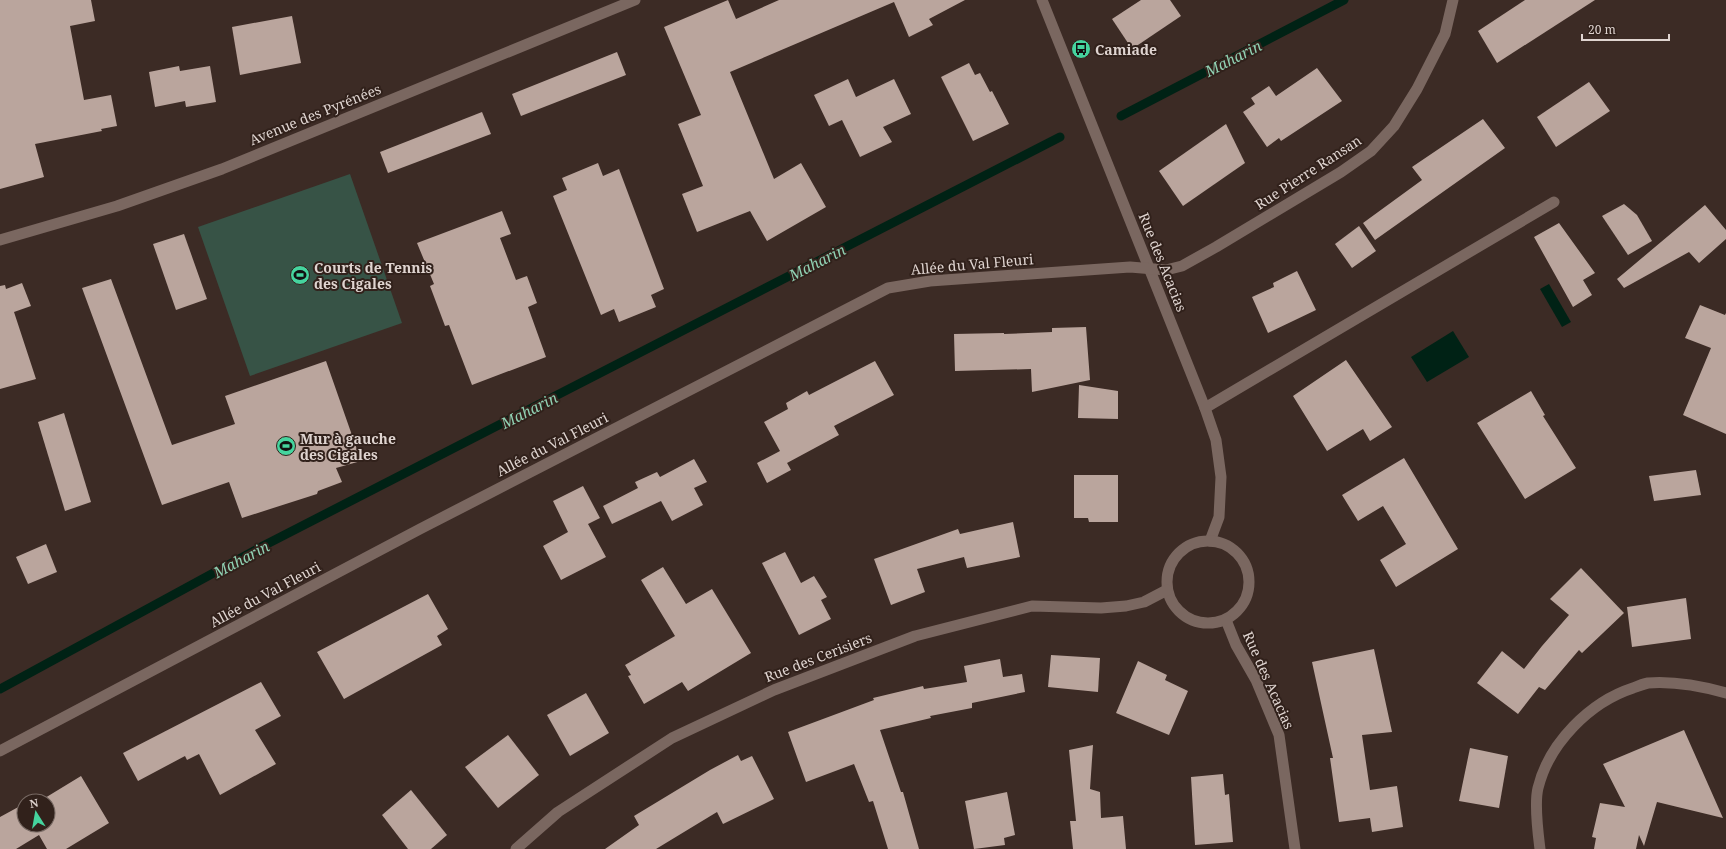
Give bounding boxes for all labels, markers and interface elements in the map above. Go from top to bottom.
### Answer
scale bar [1582,16,1669,42]
text: 20 m [1588,21,1616,38]
water label: Maharin [1200,35,1265,81]
bus stop icon: Camiade [1070,38,1092,60]
place label: Camiade [1095,40,1157,59]
street label: Avenue des Pyrénées [246,79,384,149]
street label: Rue Pierre Ransan [1251,130,1365,214]
street label: Rue des Acacias [1134,210,1192,314]
water label: Maharin [784,239,849,285]
street label: Allée du Val Fleuri [910,249,1035,279]
place label: Courts de Tennis des Cigales [314,258,433,293]
sports icon: Courts de Tennis des Cigales [289,264,311,286]
water label: Maharin [496,387,561,433]
street label: Allée du Val Fleuri [493,407,611,480]
place label: Mur à gauche des Cigales [300,429,396,464]
sports icon: Mur à gauche des Cigales [275,435,297,457]
water label: Maharin [208,536,273,583]
street label: Allée du Val Fleuri [206,557,324,631]
street label: Rue des Cerisiers [762,628,874,686]
street label: Rue des Acacias [1239,628,1299,732]
north arrow [16,793,56,833]
text: N [28,794,40,811]

